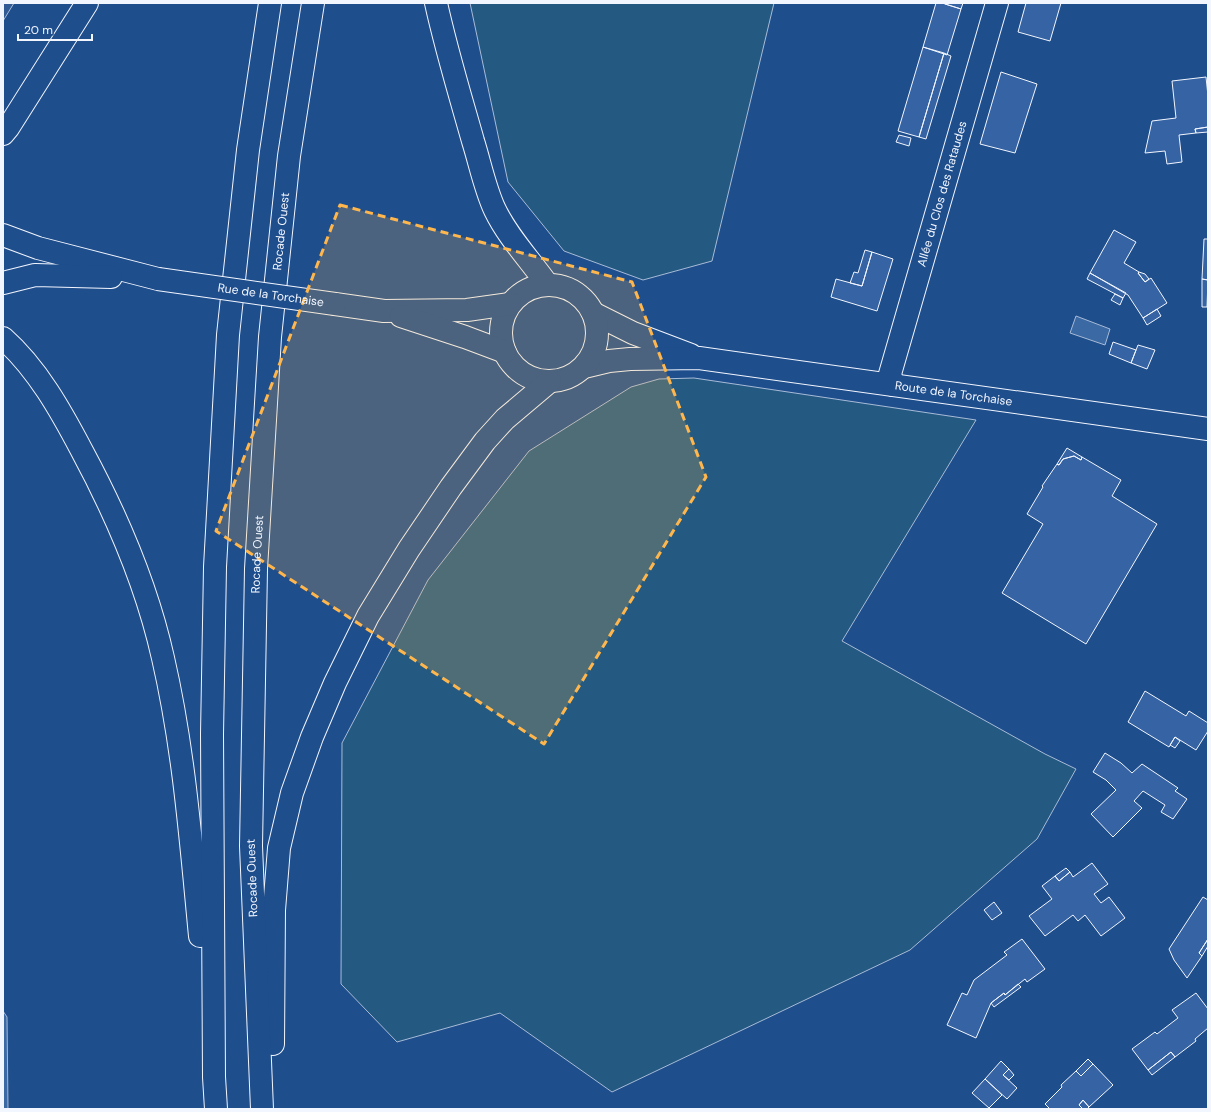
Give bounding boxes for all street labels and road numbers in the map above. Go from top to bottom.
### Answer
street label: Allée du Clos des Rataudes [913,119,971,268]
street label: Rocade Ouest [269,191,293,271]
street label: Rue de la Torchaise [217,280,325,310]
street label: Route de la Torchaise [894,377,1014,410]
street label: Rocade Ouest [248,514,267,594]
street label: Rocade Ouest [243,838,261,917]

